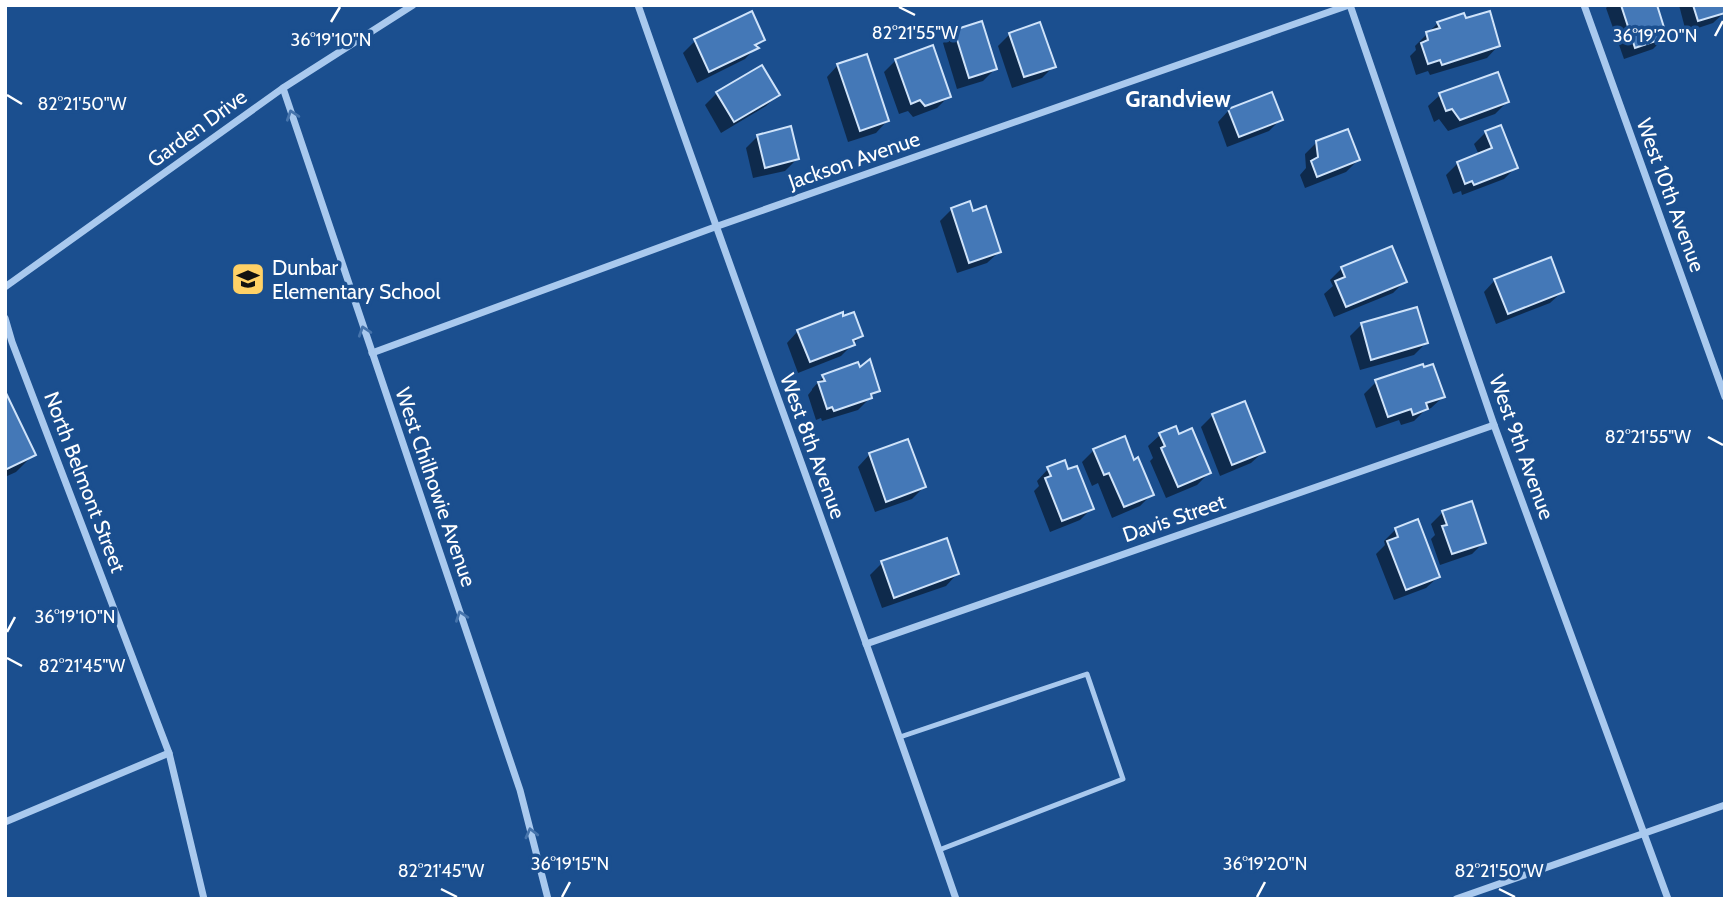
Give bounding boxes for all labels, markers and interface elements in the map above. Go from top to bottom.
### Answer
text: 82°21'55"W [872,22,958,44]
text: 36°19'20"N [1613,25,1697,47]
text: 36°19'10"N [290,29,372,51]
street label: Garden Drive [143,83,252,172]
district label: Grandview [1125,85,1231,113]
text: 82°21'50"W [37,93,127,115]
one-way arrow [286,110,300,122]
street label: West 10th Avenue [1632,115,1710,275]
street label: Jackson Avenue [784,126,923,195]
place label: Dunbar Elementary School [272,255,440,304]
school or university icon: Dunbar Elementary School [229,260,267,298]
one-way arrow [358,326,372,338]
street label: West 8th Avenue [775,370,851,522]
street label: West 9th Avenue [1484,371,1560,523]
street label: West Chilhowie Avenue [390,384,482,590]
street label: North Belmont Street [39,388,131,576]
text: 82°21'55"W [1605,426,1691,448]
street label: Davis Street [1119,489,1229,547]
text: 36°19'10"N [34,606,116,628]
one-way arrow [455,611,469,623]
text: 82°21'45"W [39,655,125,677]
one-way arrow [525,827,539,839]
text: 36°19'15"N [531,853,609,875]
text: 36°19'20"N [1223,853,1307,875]
text: 82°21'45"W [398,860,484,882]
text: 82°21'50"W [1454,860,1544,882]

